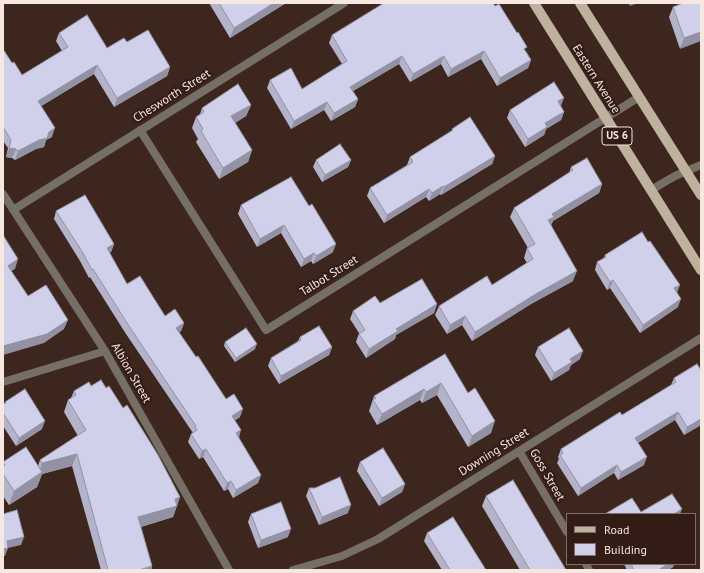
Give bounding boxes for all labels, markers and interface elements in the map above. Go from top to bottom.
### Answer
street label: Eastern Avenue [569,42,623,116]
street label: Chesworth Street [131,66,213,126]
road number: US 6 [602,127,632,145]
street label: Talbot Street [297,252,361,300]
street label: Albion Street [108,340,154,406]
street label: Downing Street [456,425,532,479]
street label: Goss Street [526,446,568,504]
legend [566,513,696,565]
text: Road [604,522,629,537]
text: Building [604,542,647,557]

